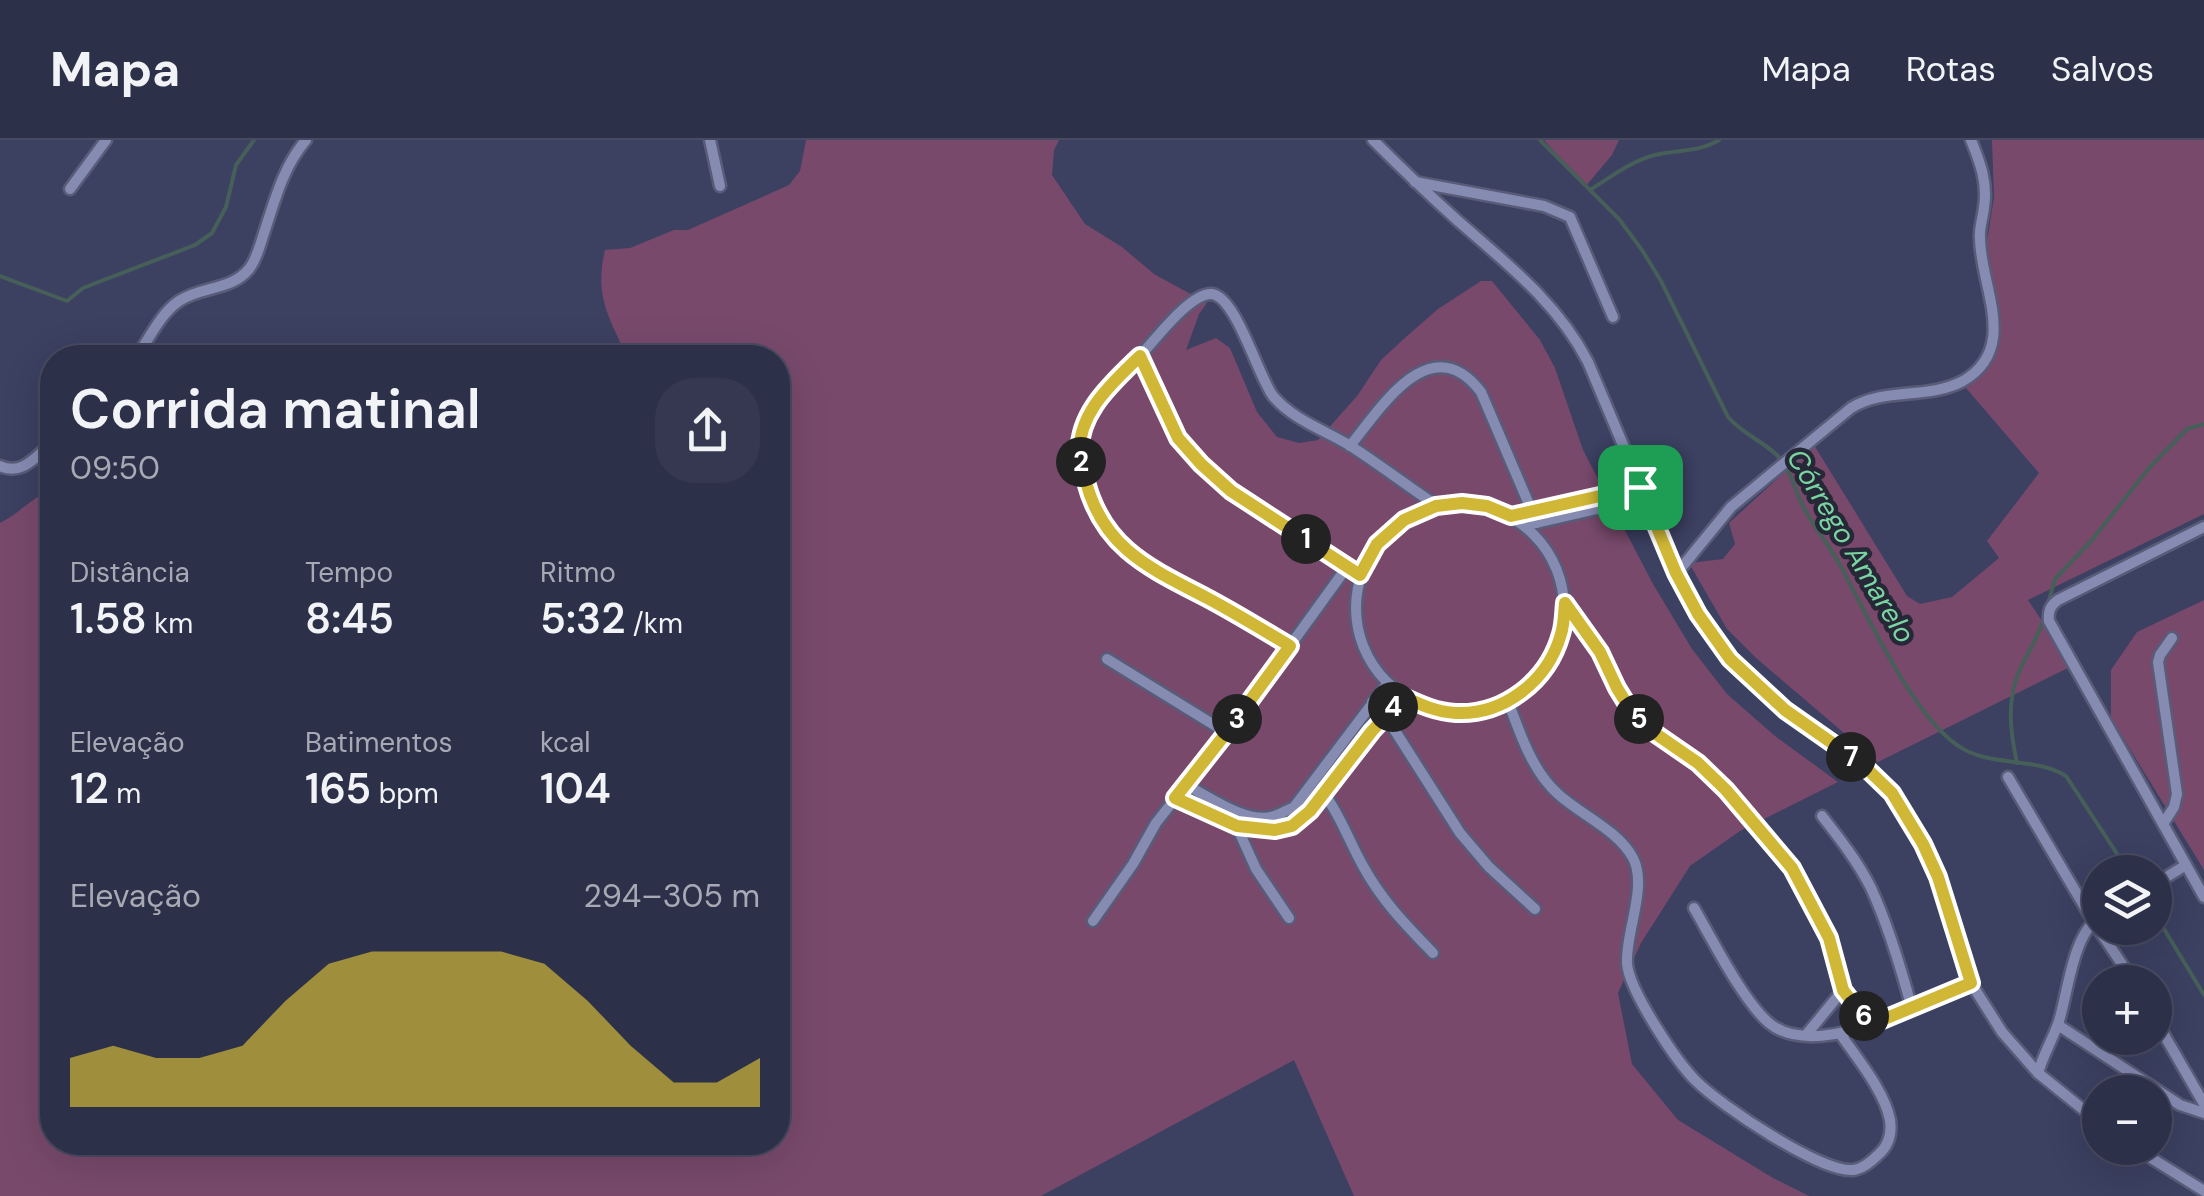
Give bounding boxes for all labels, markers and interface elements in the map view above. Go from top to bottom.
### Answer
text: Mapa [50,38,180,101]
text: Mapa [1761,46,1851,92]
text: Rotas [1906,46,1996,92]
text: Salvos [2051,46,2154,92]
text: Corrida matinal [70,373,481,445]
button: share [655,378,760,483]
pin: 2 [1056,437,1106,487]
water label: Córrego Amarelo [1778,442,1924,650]
text: 2 [1073,443,1089,480]
pin [1598,445,1683,530]
text: 09:50 [70,447,160,489]
icon: arrive [1613,460,1668,515]
pin: 1 [1281,514,1331,564]
text: 1 [1301,520,1311,557]
text: Distância [70,554,190,591]
text: Tempo [305,554,393,591]
text: Ritmo [540,554,616,591]
text: 1.58 [70,591,147,646]
text: 8:45 [305,591,394,646]
text: 5:32 [540,591,625,646]
text: km [147,605,193,642]
text: /km [625,605,683,642]
pin: 4 [1368,682,1418,732]
text: 4 [1384,688,1402,725]
pin: 3 [1212,694,1262,744]
pin: 5 [1614,694,1664,744]
text: 3 [1229,700,1245,737]
text: 5 [1630,700,1648,737]
text: Elevação [70,724,185,761]
text: Batimentos [305,724,453,761]
text: kcal [540,724,591,761]
pin: 7 [1826,732,1876,782]
text: 7 [1843,738,1859,775]
text: 12 [70,761,109,816]
text: 165 [305,761,371,816]
text: 104 [540,761,611,816]
text: m [109,775,141,812]
text: bpm [371,775,439,812]
map controls [2082,855,2172,1165]
button: layers [2082,855,2172,945]
text: Elevação [70,875,201,917]
text: 294–305 m [584,875,760,917]
button: + [2082,965,2172,1055]
pin: 6 [1839,991,1889,1041]
text: 6 [1855,997,1873,1034]
button: − [2082,1075,2172,1165]

